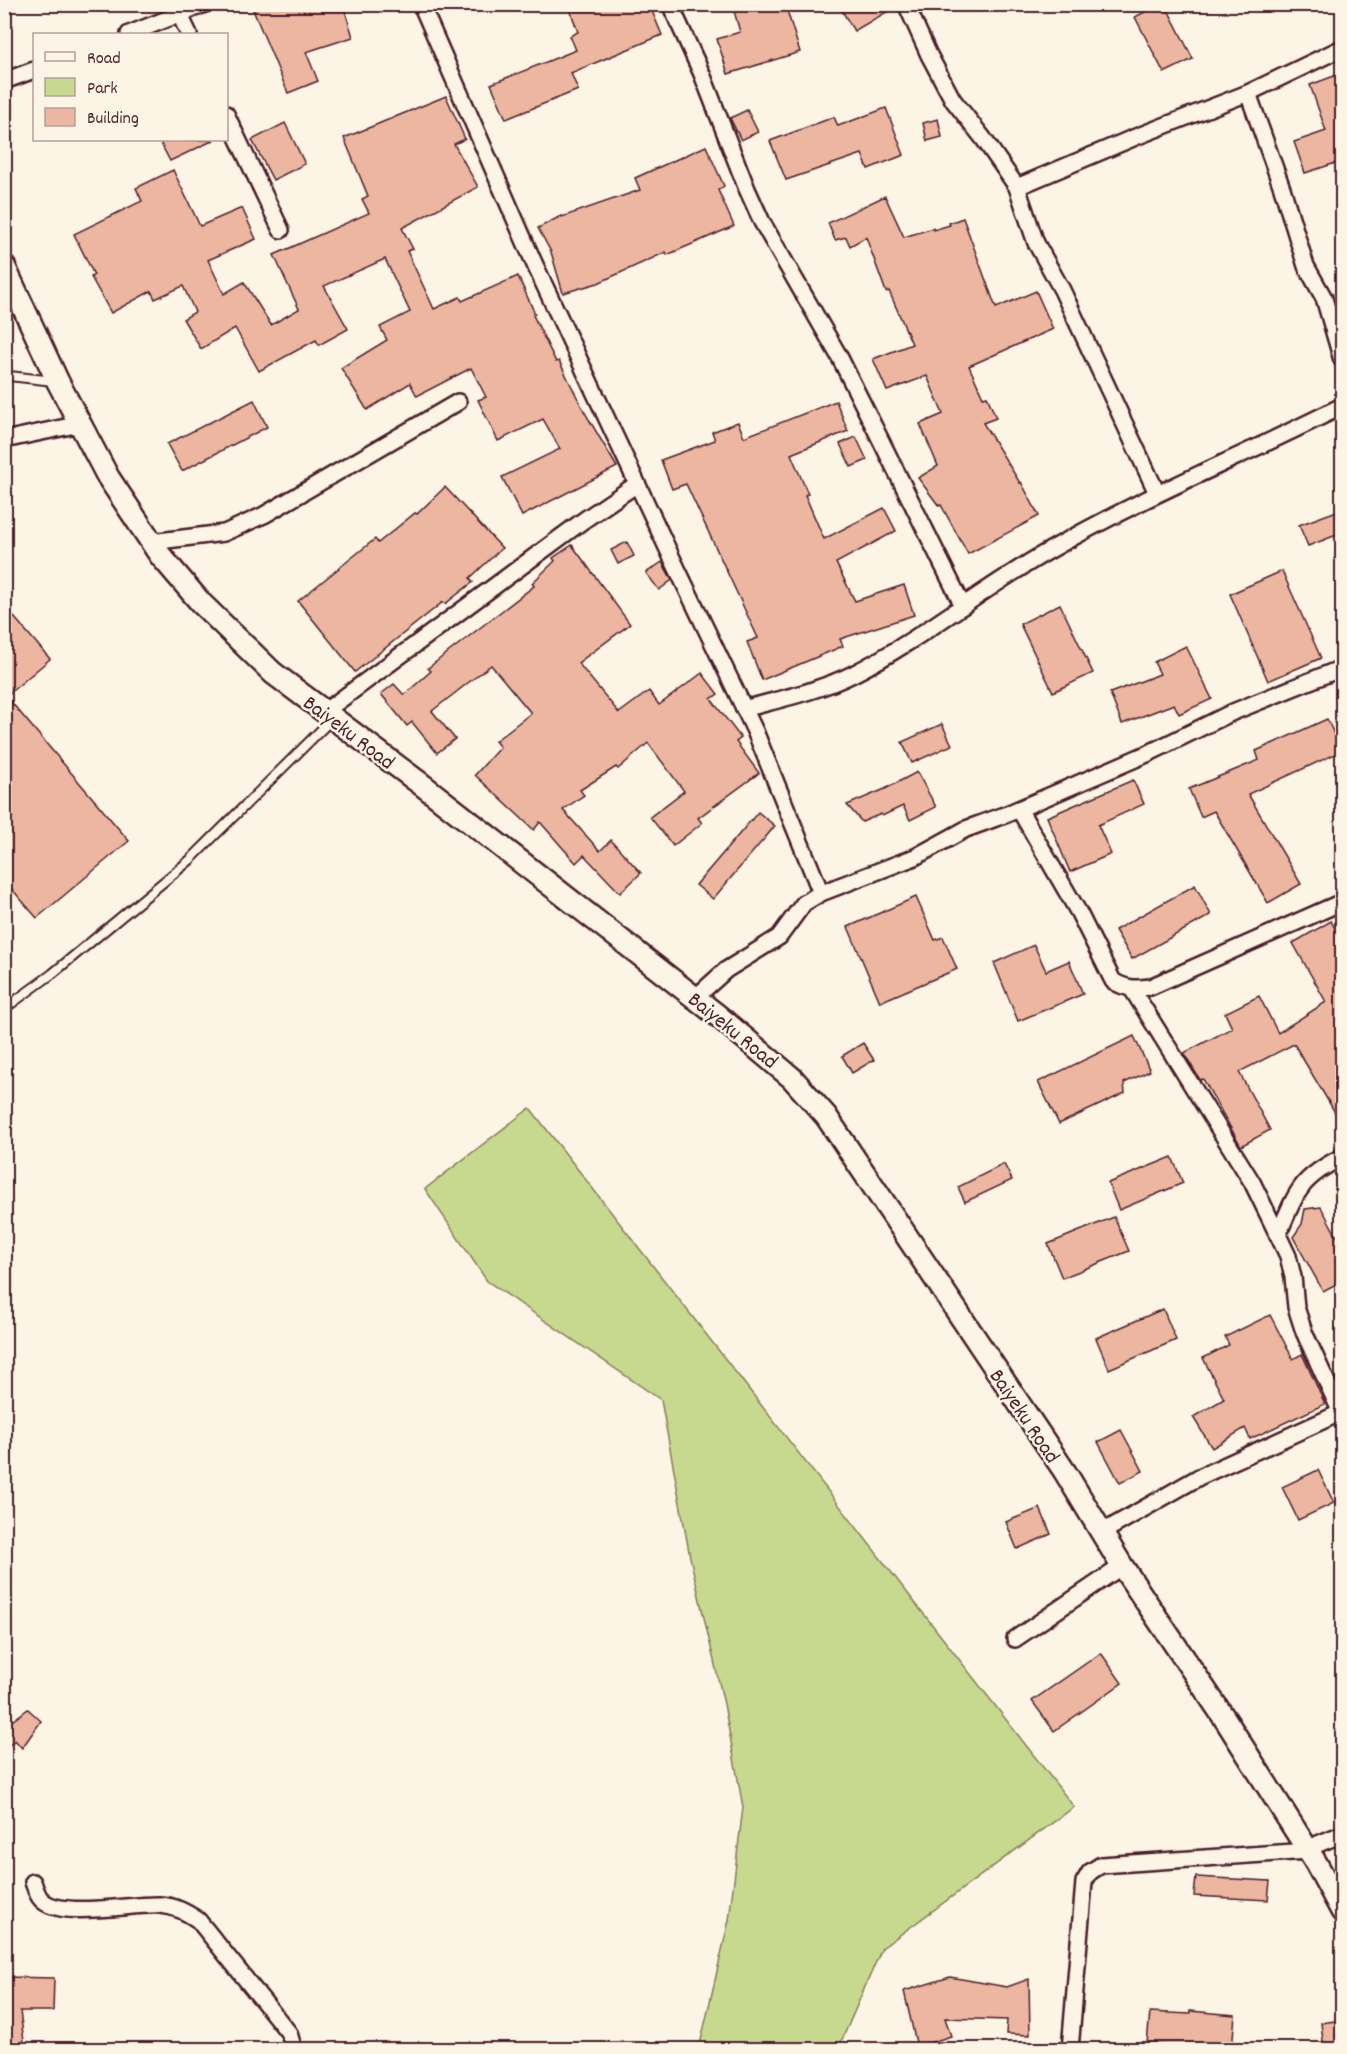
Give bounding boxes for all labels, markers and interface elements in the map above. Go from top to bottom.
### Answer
legend [33,33,228,141]
text: Road [87,47,121,72]
text: Park [87,77,118,102]
text: Building [87,107,139,132]
street label: Baiyeku Road [295,689,400,779]
street label: Baiyeku Road [680,986,784,1078]
street label: Baiyeku Road [980,1364,1066,1470]

